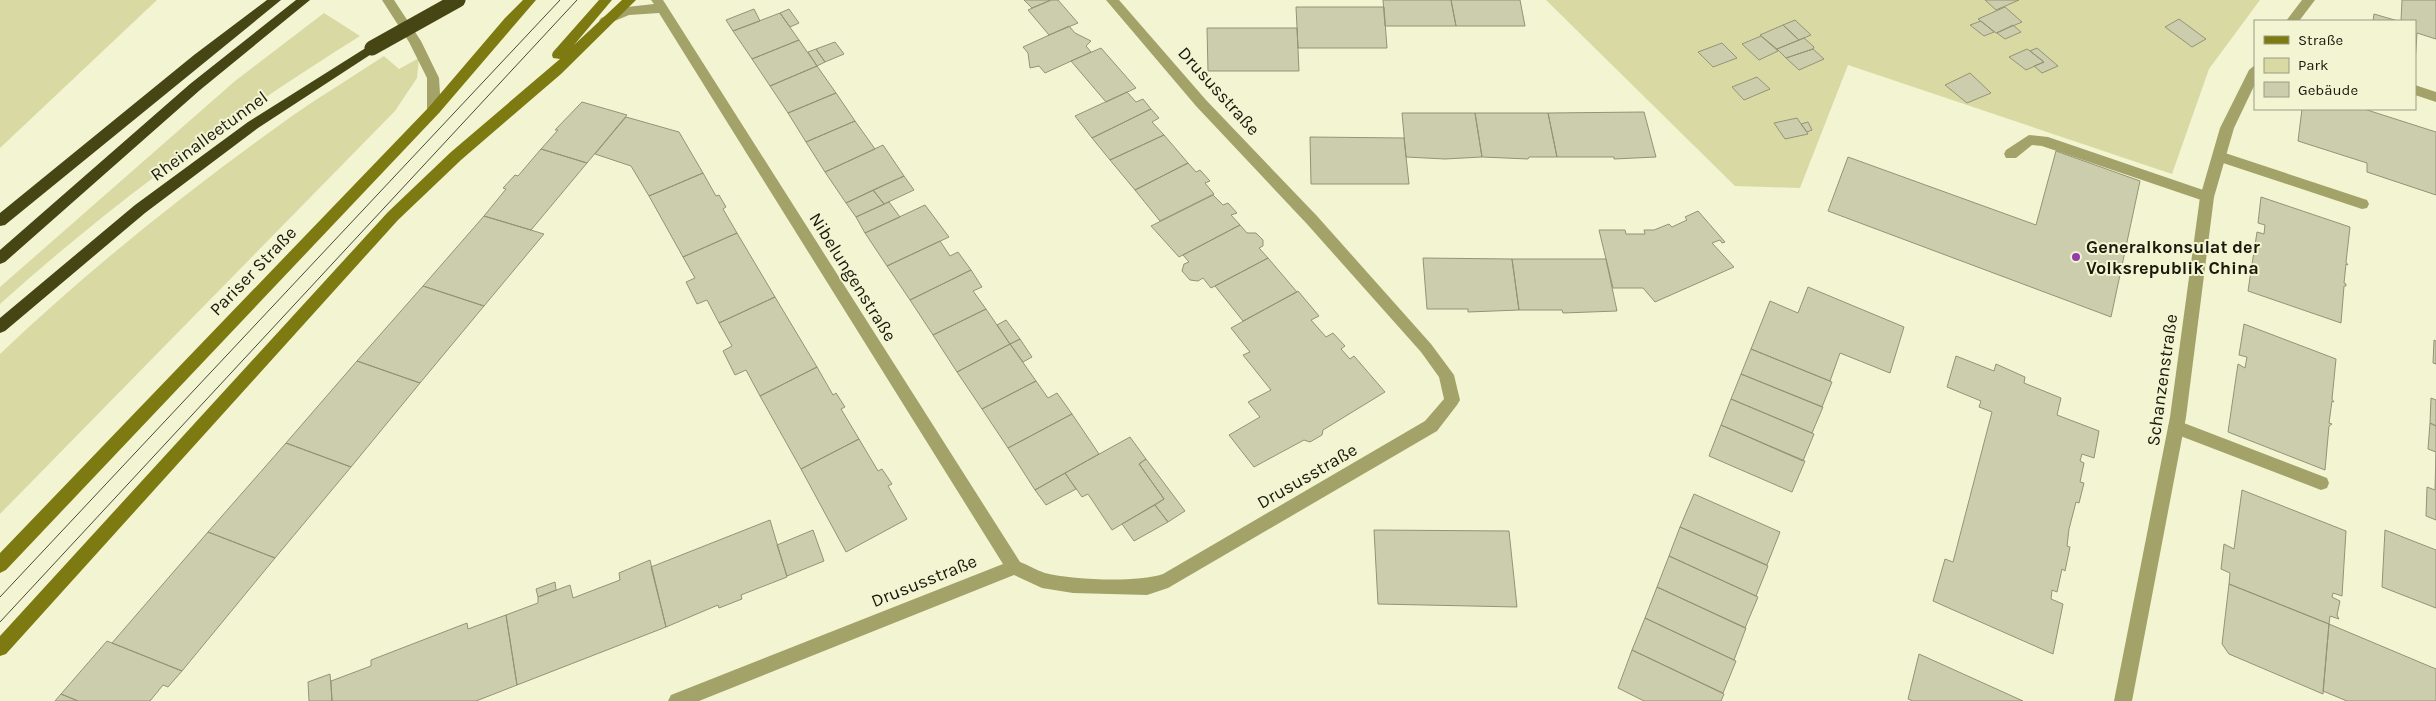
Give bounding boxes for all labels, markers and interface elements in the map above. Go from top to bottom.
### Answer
legend [2254,20,2416,110]
text: Straße [2298,31,2343,49]
street label: Drususstraße [1173,42,1265,140]
text: Park [2298,56,2328,74]
text: Gebäude [2298,81,2358,99]
street label: Rheinalleetunnel [146,86,272,186]
street label: Nibelungenstraße [805,209,901,345]
street label: Pariser Straße [205,222,301,320]
place label: Generalkonsulat der Volksrepublik China [2086,236,2260,279]
marker: Generalkonsulat der Volksrepublik China [2070,251,2082,263]
street label: Schanzenstraße [2142,312,2182,448]
street label: Drususstraße [1253,438,1361,514]
street label: Drususstraße [868,550,980,612]

